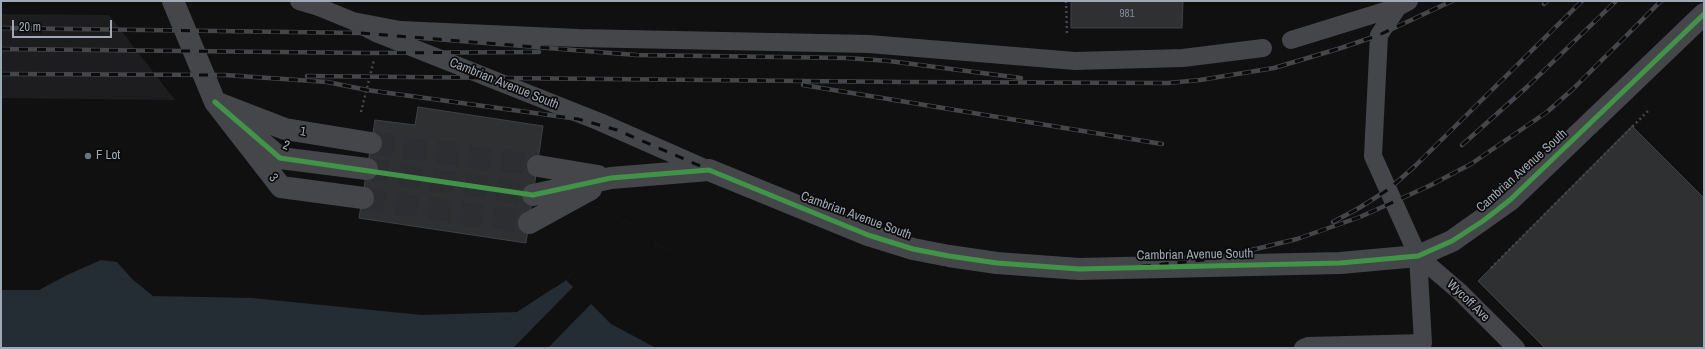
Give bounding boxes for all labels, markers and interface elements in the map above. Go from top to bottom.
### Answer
house number: 981 [1119,7,1135,21]
scale bar [14,12,114,38]
text: 20 m [19,19,41,35]
street label: Cambrian Avenue South [447,55,561,113]
street label: 1 [299,124,307,140]
street label: Cambrian Avenue South [1473,126,1571,216]
street label: 2 [280,138,292,154]
place label: F Lot [96,148,120,164]
marker: F Lot [83,151,93,161]
street label: 3 [265,171,281,185]
street label: Cambrian Avenue South [799,189,913,243]
street label: Cambrian Avenue South [1137,246,1253,264]
street label: Wycoff Ave [1443,277,1493,325]

